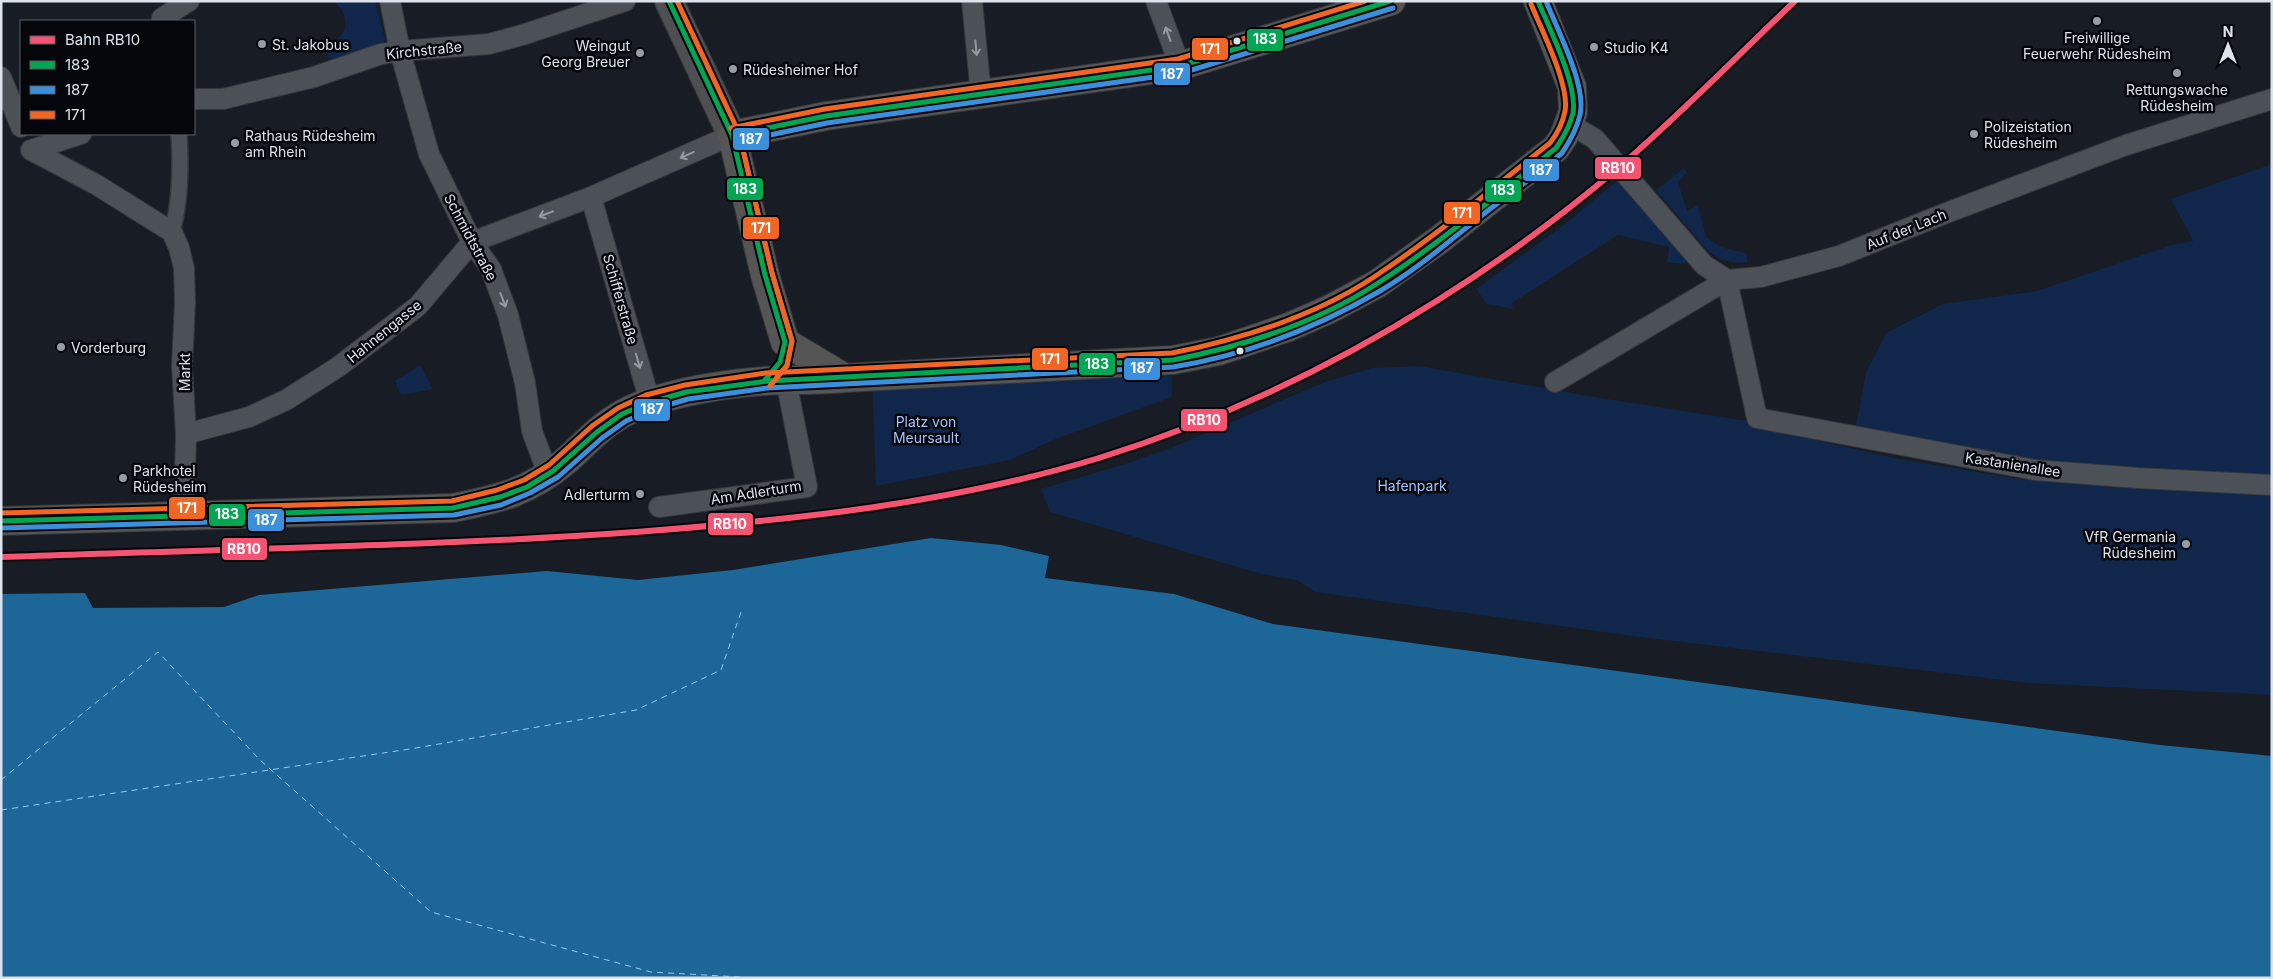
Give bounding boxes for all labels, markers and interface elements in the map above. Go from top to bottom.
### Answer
marker: Freiwillige Feuerwehr Rüdesheim [2091,15,2103,27]
legend [20,20,195,135]
north arrow [2203,20,2253,70]
text: N [2223,23,2233,40]
one-way arrow [1163,26,1172,42]
line badge: 183 [1246,28,1284,52]
place label: Freiwillige Feuerwehr Rüdesheim [2023,29,2171,62]
text: Bahn RB10 [65,30,140,49]
text: 183 [1253,30,1277,47]
place label: St. Jakobus [272,36,349,53]
unlabelled marker [1232,36,1242,46]
place label: Weingut Georg Breuer [541,37,630,70]
line badge: 171 [1191,37,1229,61]
marker: St. Jakobus [256,38,268,50]
street label: Kirchstraße [385,38,463,62]
place label: Studio K4 [1604,39,1669,56]
one-way arrow [971,40,981,56]
text: 171 [1200,40,1220,57]
marker: Studio K4 [1588,41,1600,53]
marker: Weingut Georg Breuer [634,47,646,59]
text: 183 [65,55,90,74]
place label: Rüdesheimer Hof [743,61,858,78]
line badge: 187 [1153,62,1191,86]
marker: Rüdesheimer Hof [727,63,739,75]
text: 187 [1160,65,1184,82]
marker: Rettungswache Rüdesheim [2171,67,2183,79]
text: 187 [65,80,89,99]
place label: Rettungswache Rüdesheim [2126,81,2228,114]
text: 171 [65,105,86,124]
place label: Polizeistation Rüdesheim [1984,118,2072,151]
place label: Rathaus Rüdesheim am Rhein [245,127,376,160]
line badge: 187 [732,127,770,151]
marker: Polizeistation Rüdesheim [1968,128,1980,140]
text: 187 [739,130,763,147]
marker: Rathaus Rüdesheim am Rhein [229,137,241,149]
one-way arrow [680,150,695,160]
line badge: RB10 [1594,156,1642,180]
line badge: 187 [1522,158,1560,182]
text: RB10 [1601,159,1635,176]
text: 187 [1529,161,1553,178]
line badge: 183 [726,177,764,201]
line badge: 183 [1484,179,1522,203]
text: 183 [733,180,757,197]
text: 183 [1491,181,1515,198]
street label: Schmidtstraße [441,191,501,283]
line badge: 171 [1443,201,1481,225]
text: 171 [1452,204,1472,221]
street label: Auf der Lach [1863,205,1949,253]
one-way arrow [538,210,554,219]
line badge: 171 [742,216,780,240]
text: 171 [751,219,771,236]
street label: Schifferstraße [600,252,642,346]
one-way arrow [498,292,508,307]
street label: Hahnengasse [343,296,425,366]
place label: Vorderburg [71,339,146,356]
marker: Vorderburg [55,341,67,353]
unlabelled marker [1235,346,1245,356]
line badge: 171 [1031,347,1069,371]
text: 171 [1040,350,1060,367]
street label: Markt [176,352,193,391]
line badge: 183 [1078,352,1116,376]
one-way arrow [634,353,644,369]
text: 183 [1085,355,1109,372]
line badge: 187 [1123,357,1161,381]
text: 187 [1130,359,1154,376]
line badge: 187 [633,398,671,422]
text: 187 [640,400,664,417]
line badge: RB10 [1180,408,1228,432]
text: RB10 [1187,411,1221,428]
park label: Platz von Meursault [893,413,959,446]
street label: Kastanienallee [1964,448,2062,480]
place label: Parkhotel Rüdesheim [133,462,207,495]
marker: Parkhotel Rüdesheim [117,472,129,484]
street label: Am Adlerturm [709,476,803,508]
park label: Hafenpark [1377,477,1447,494]
place label: Adlerturm [564,486,630,503]
marker: Adlerturm [634,488,646,500]
line badge: 171 [168,496,206,520]
text: 171 [177,499,197,516]
line badge: 183 [208,503,246,527]
text: 183 [215,505,239,522]
line badge: 187 [247,508,285,532]
text: 187 [254,511,278,528]
line badge: RB10 [707,512,754,536]
text: RB10 [713,515,747,532]
place label: VfR Germania Rüdesheim [2084,528,2176,561]
line badge: RB10 [221,537,268,561]
marker: VfR Germania Rüdesheim [2180,538,2192,550]
text: RB10 [227,540,261,557]

